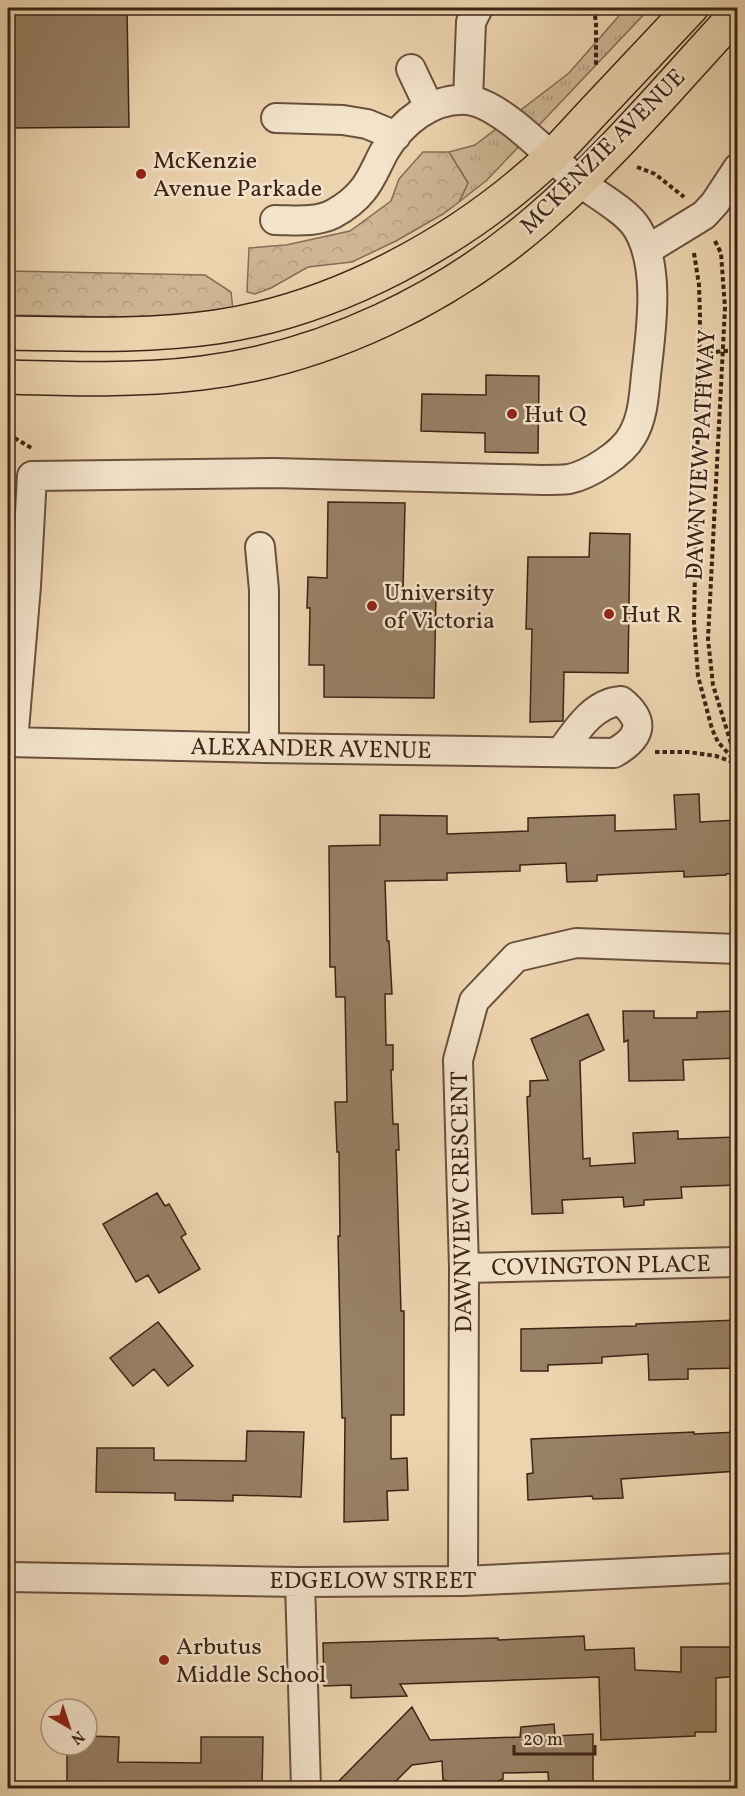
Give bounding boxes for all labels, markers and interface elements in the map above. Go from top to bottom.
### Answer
street label: MCKENZIE AVENUE [513,62,694,243]
place label: McKenzie Avenue Parkade [153,145,322,207]
marker: McKenzie Avenue Parkade [134,167,148,181]
street label: DAWNVIEW PATHWAY [678,329,726,581]
place label: Hut Q [524,399,588,433]
marker: Hut Q [505,407,519,421]
place label: University of Victoria [384,577,495,639]
marker: University of Victoria [365,599,379,613]
place label: Hut R [621,599,682,633]
marker: Hut R [602,607,616,621]
street label: ALEXANDER AVENUE [190,731,432,769]
street label: DAWNVIEW CRESCENT [444,1071,482,1333]
street label: COVINGTON PLACE [491,1248,711,1286]
street label: EDGELOW STREET [269,1565,477,1599]
place label: Arbutus Middle School [176,1631,326,1693]
marker: Arbutus Middle School [157,1653,171,1667]
north arrow [39,1697,99,1757]
scale bar [514,1718,595,1756]
text: N [65,1725,89,1750]
text: 20 m [523,1728,563,1753]

